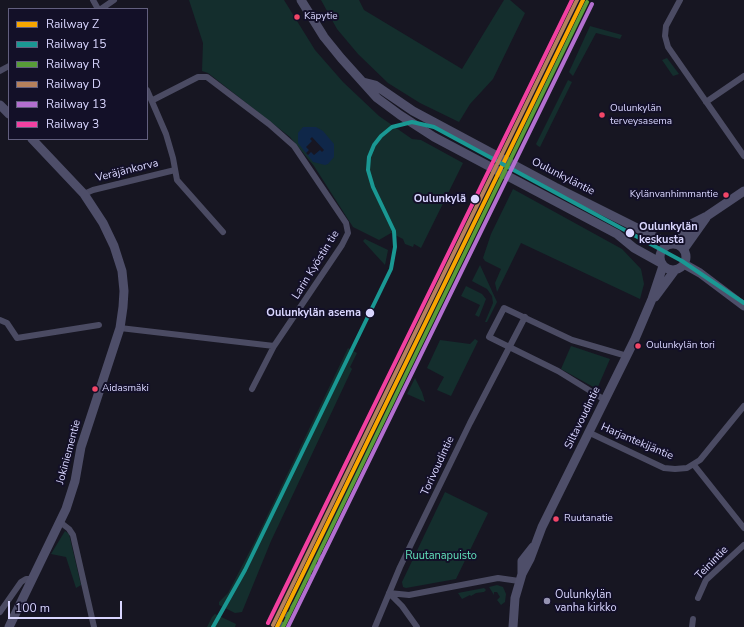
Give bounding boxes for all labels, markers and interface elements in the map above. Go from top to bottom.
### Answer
legend [8,8,148,140]
place label: Käpytie [304,11,338,23]
marker: Käpytie [292,12,302,22]
text: Railway Z [46,16,99,32]
text: Railway 15 [46,36,107,52]
text: Railway R [46,56,100,72]
text: Railway D [46,76,101,92]
text: Railway 13 [46,96,107,112]
place label: Oulunkylän terveysasema [610,103,672,126]
marker: Oulunkylän terveysasema [597,110,607,120]
text: Railway 3 [46,116,99,132]
street label: Oulunkyläntie [529,155,597,199]
street label: Veräjänkorva [94,157,160,185]
place label: Kylänvanhimmantie [630,189,718,201]
marker: Kylänvanhimmantie [721,190,731,200]
place label: Oulunkylä [414,192,466,206]
marker: Oulunkylä [469,193,481,205]
place label: Oulunkylän keskusta [639,220,698,246]
marker: Oulunkylän keskusta [624,227,636,239]
street label: Larin Kyöstin tie [290,228,342,302]
place label: Oulunkylän asema [266,306,361,320]
marker: Oulunkylän asema [364,307,376,319]
place label: Oulunkylän tori [646,340,715,352]
marker: Oulunkylän tori [633,341,643,351]
place label: Aidasmäki [102,383,149,395]
marker: Aidasmäki [90,384,100,394]
street label: Siltavoudintie [562,385,604,451]
street label: Jokiniementie [54,418,84,486]
street label: Harjantekijäntie [599,421,675,463]
street label: Torivoudintie [419,434,457,498]
place label: Ruutanatie [564,513,613,525]
marker: Ruutanatie [551,514,561,524]
street label: Teinintie [693,543,731,583]
park label: Ruutanapuisto [405,549,477,563]
place label: Oulunkylän vanha kirkko [555,588,617,614]
scale bar [10,593,124,619]
marker: Oulunkylän vanha kirkko [542,596,552,606]
text: 100 m [15,600,50,616]

